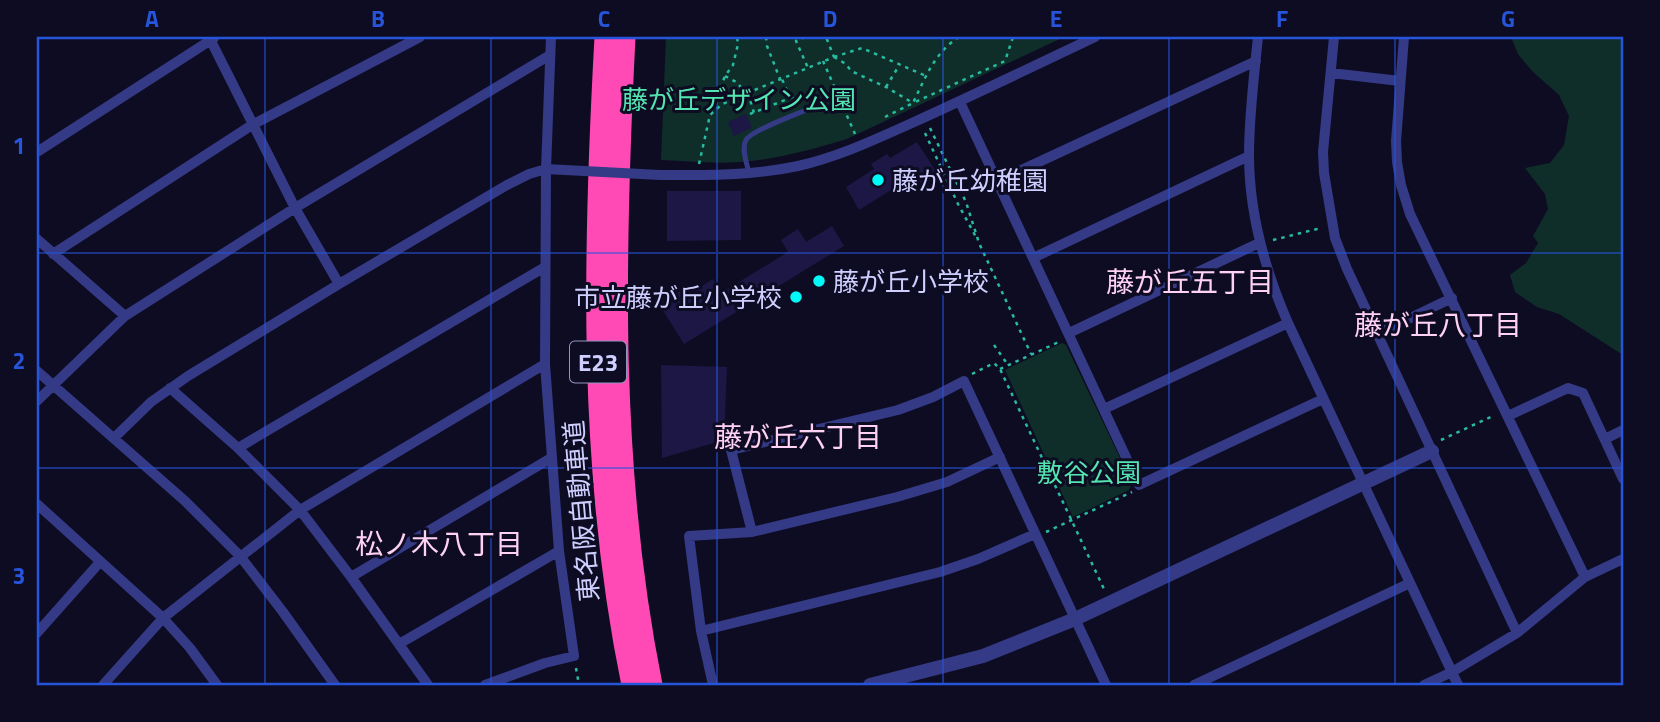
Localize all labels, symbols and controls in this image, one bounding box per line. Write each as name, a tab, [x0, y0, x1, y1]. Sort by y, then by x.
text: A	[145, 1, 159, 36]
text: B	[371, 1, 385, 36]
text: C	[598, 1, 610, 36]
text: D	[823, 1, 837, 36]
text: E	[1050, 1, 1062, 36]
text: F	[1276, 1, 1288, 36]
text: G	[1501, 1, 1515, 36]
park label: 藤が丘デザイン公園	[622, 80, 856, 119]
text: 1	[13, 128, 25, 163]
place label: 藤が丘幼稚園	[892, 161, 1048, 200]
marker: 藤が丘幼稚園	[870, 172, 886, 188]
district label: 藤が丘五丁目	[1106, 260, 1274, 303]
place label: 藤が丘小学校	[833, 262, 989, 301]
marker: 藤が丘小学校	[811, 273, 827, 289]
place label: 市立藤が丘小学校	[574, 278, 782, 317]
marker: 市立藤が丘小学校	[788, 289, 804, 305]
district label: 藤が丘八丁目	[1354, 303, 1522, 346]
road number: E23	[570, 342, 626, 382]
text: 2	[13, 343, 25, 378]
district label: 藤が丘六丁目	[714, 415, 882, 458]
street label: 東名阪自動車道	[554, 419, 608, 603]
park label: 敷谷公園	[1037, 453, 1141, 492]
district label: 松ノ木八丁目	[355, 522, 523, 565]
text: 3	[13, 558, 25, 593]

